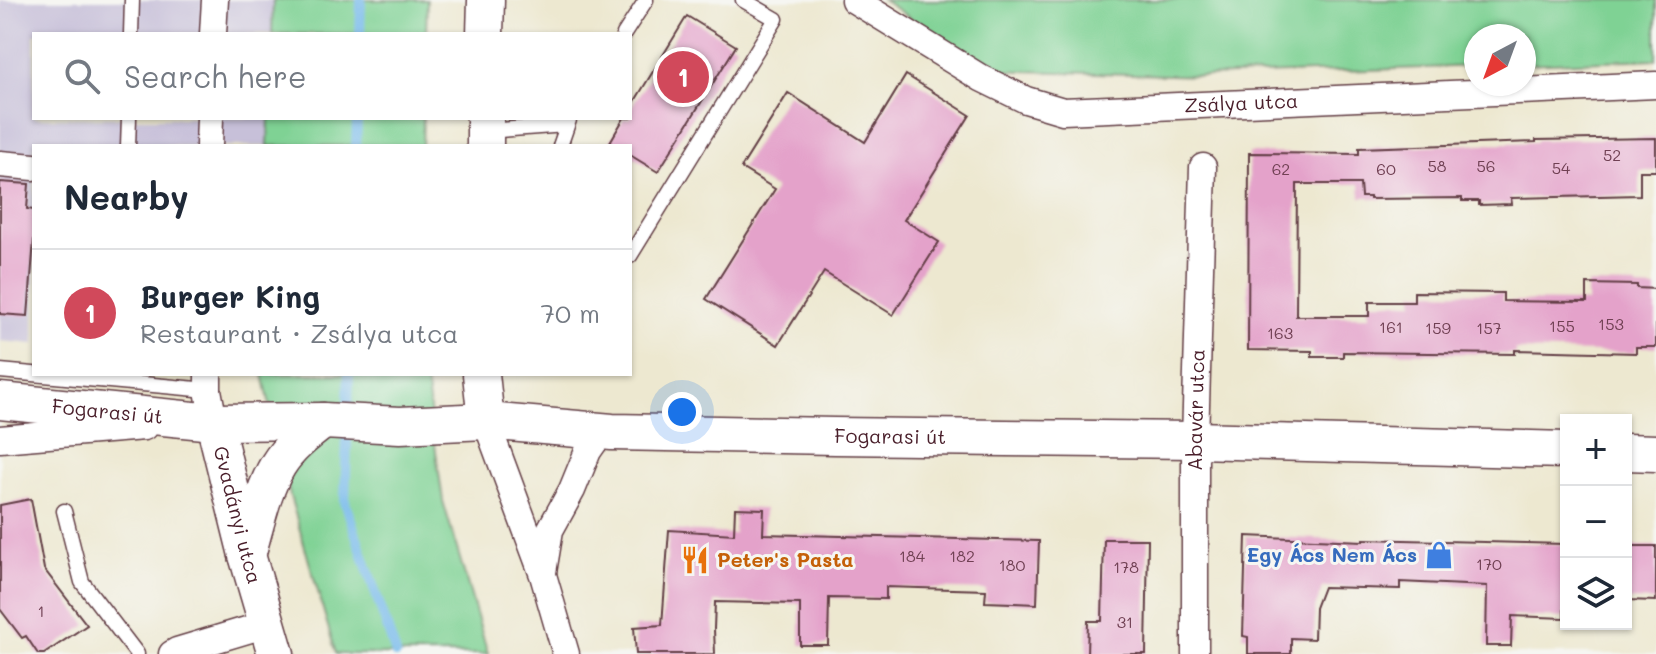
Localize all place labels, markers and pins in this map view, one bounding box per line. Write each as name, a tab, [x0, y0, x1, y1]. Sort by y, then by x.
pin: 1	[657, 47, 709, 107]
shop icon: Egy Ács Nem Ács	[1424, 540, 1454, 570]
place label: Egy Ács Nem Ács	[1247, 541, 1417, 567]
restaurant icon: Peter's Pasta	[680, 545, 710, 575]
place label: Peter's Pasta	[717, 546, 854, 572]

